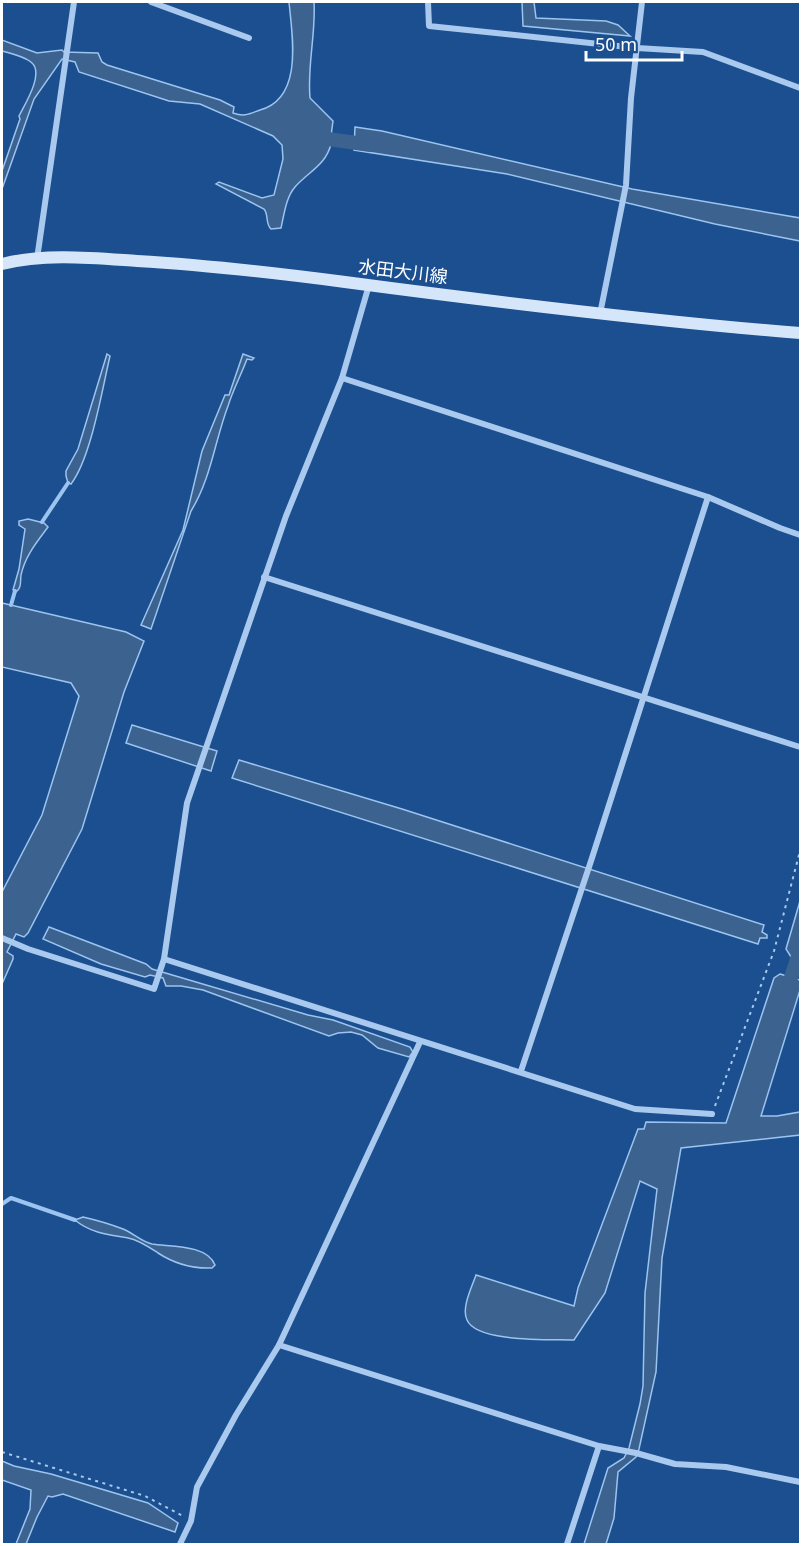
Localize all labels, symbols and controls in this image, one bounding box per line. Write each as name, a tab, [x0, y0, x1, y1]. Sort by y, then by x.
scale bar	[586, 24, 682, 62]
text: 50 m	[595, 32, 637, 56]
street label: 水田大川線	[357, 254, 449, 288]

